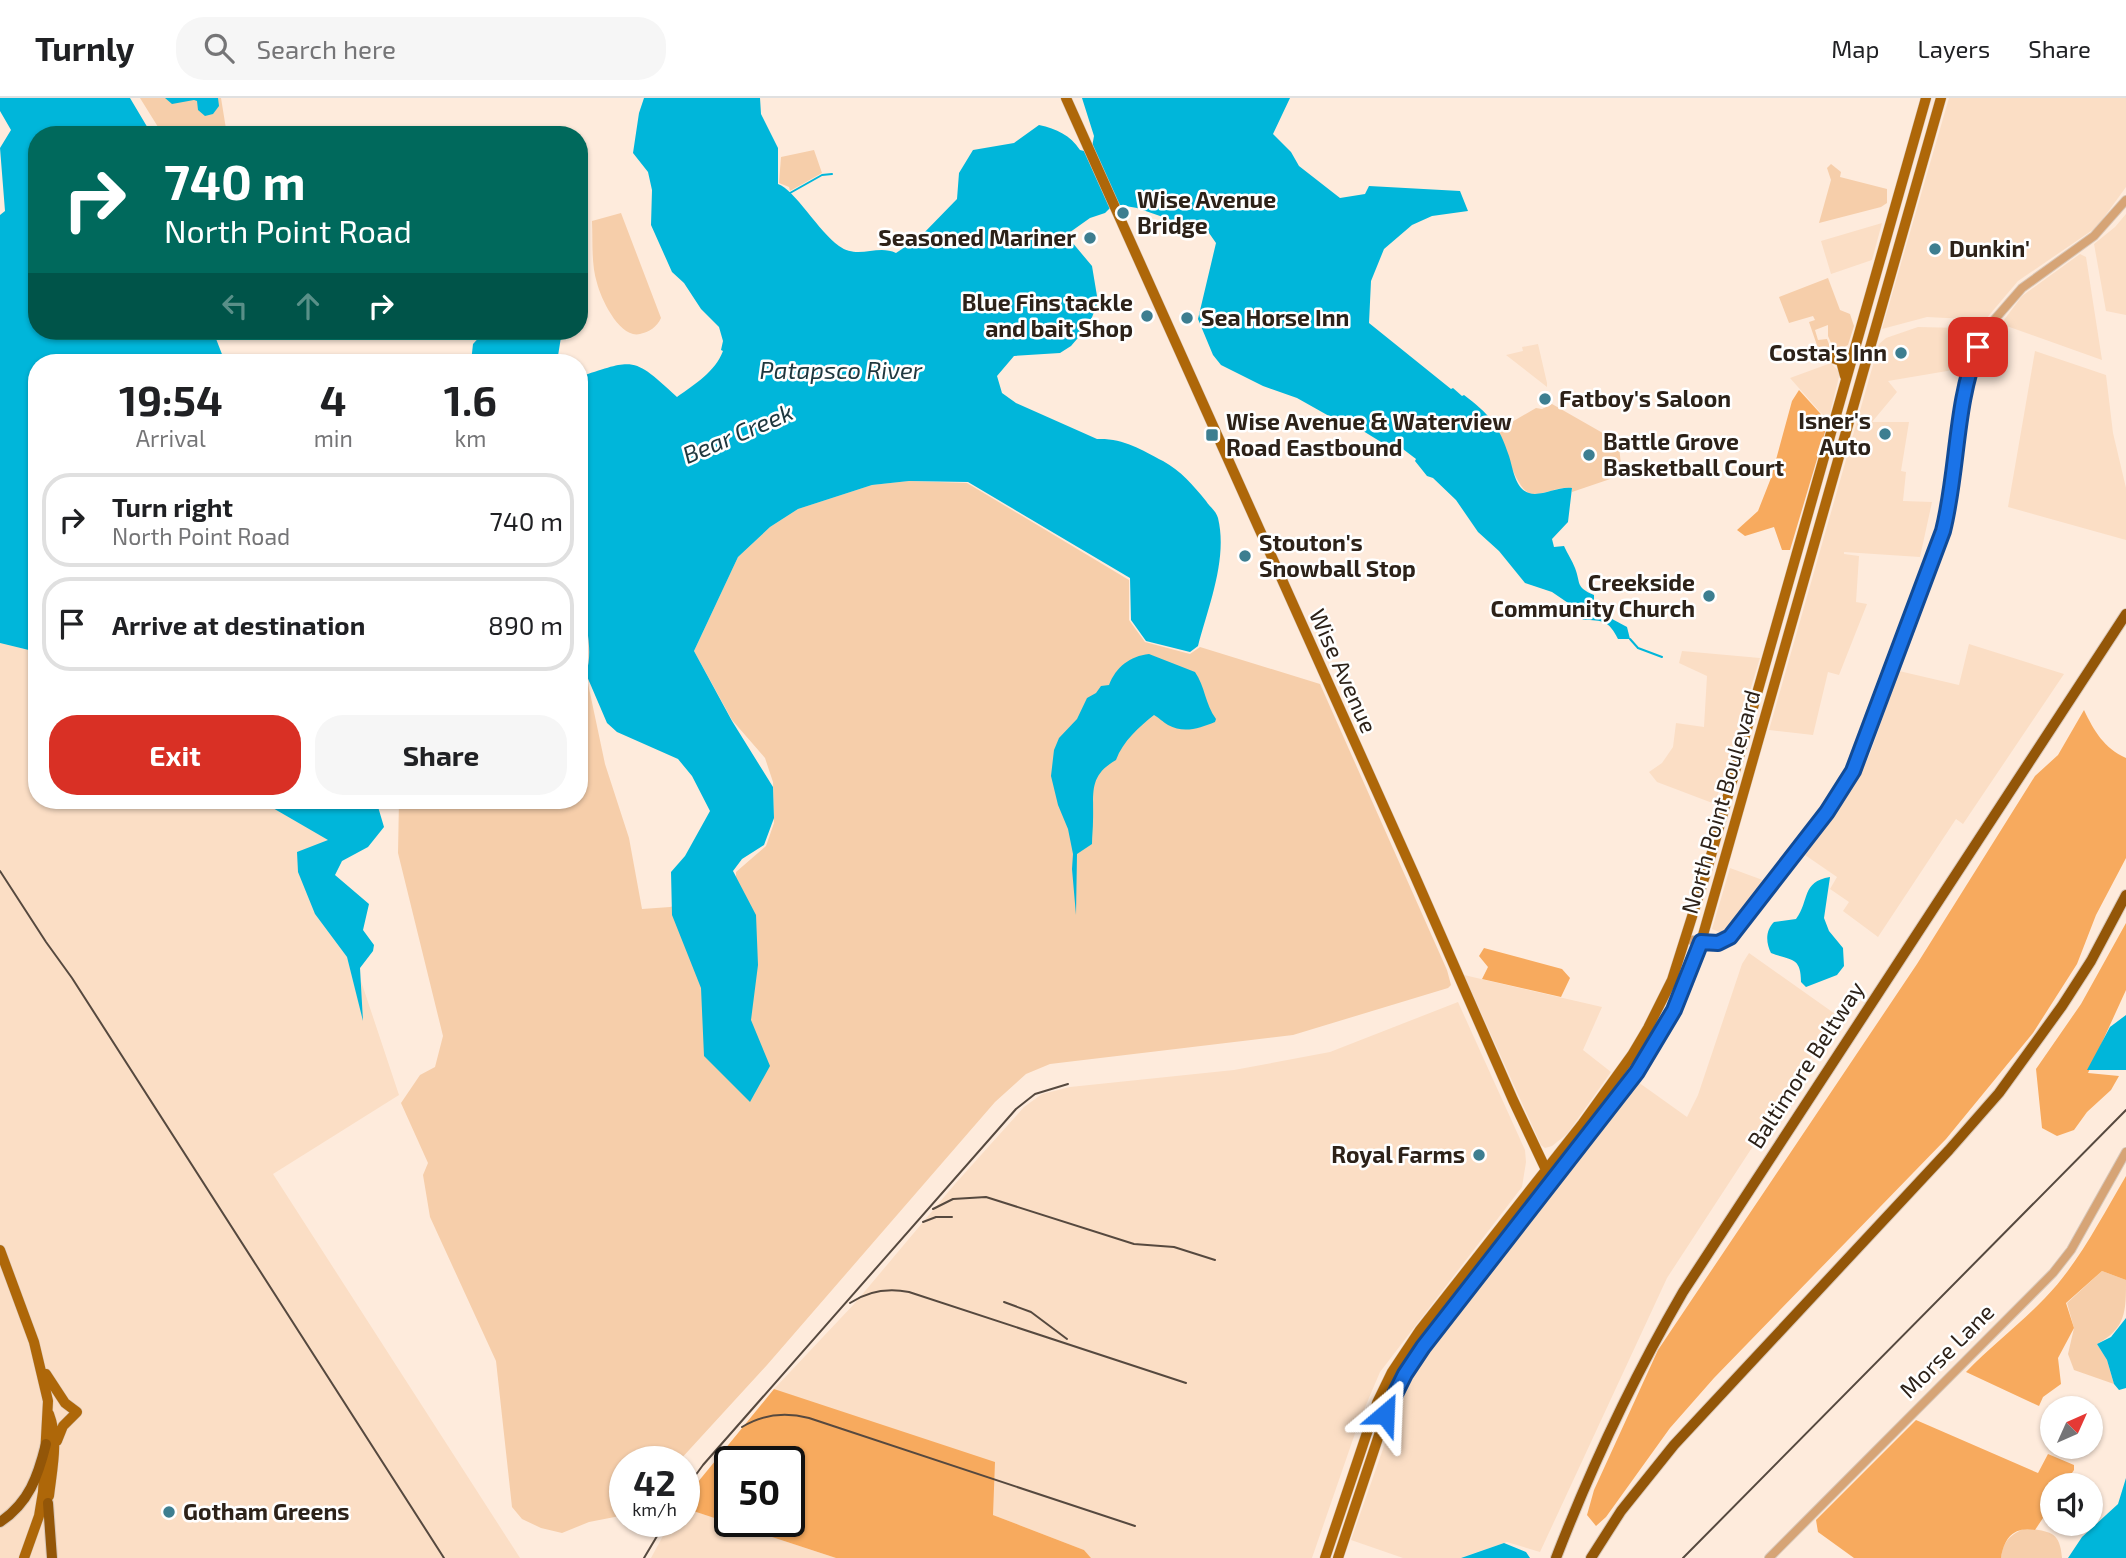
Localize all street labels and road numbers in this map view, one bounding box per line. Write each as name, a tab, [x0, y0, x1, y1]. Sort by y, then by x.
street label: Wise Avenue	[1304, 604, 1384, 737]
street label: North Point Boulevard	[1675, 687, 1765, 917]
street label: Baltimore Beltway	[1741, 976, 1870, 1153]
street label: Morse Lane	[1893, 1297, 1999, 1403]

